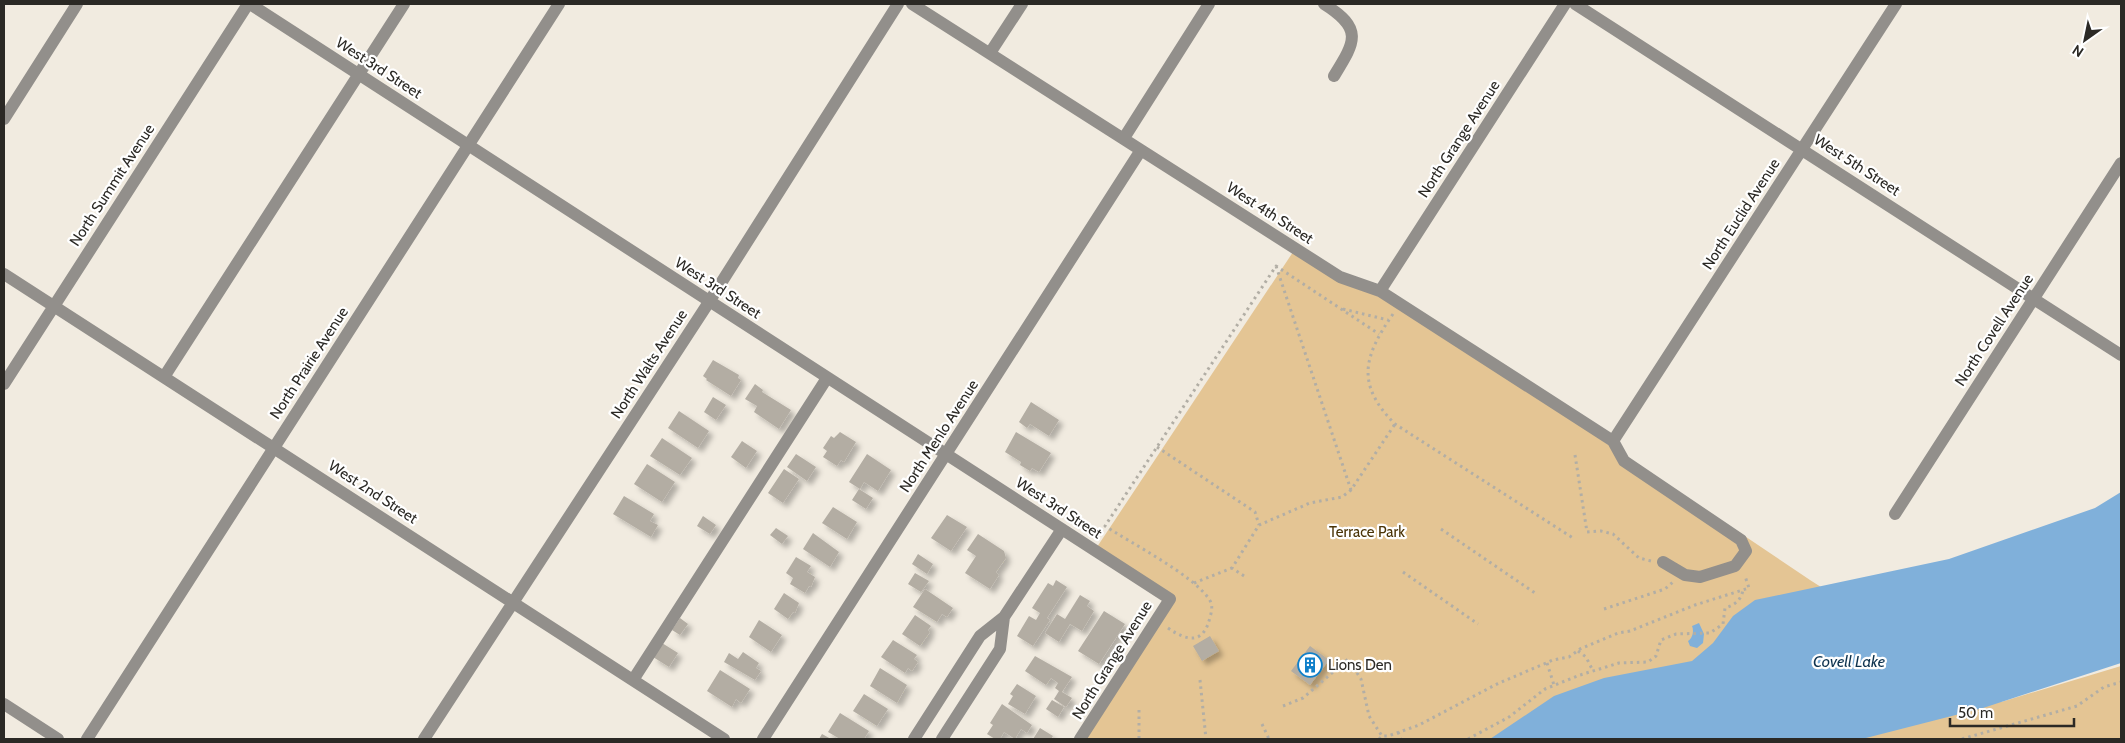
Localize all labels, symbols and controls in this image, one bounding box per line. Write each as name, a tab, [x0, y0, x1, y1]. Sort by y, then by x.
north arrow	[2060, 15, 2110, 65]
street label: West 3rd Street	[333, 34, 425, 102]
text: N	[2069, 41, 2087, 61]
street label: North Grange Avenue	[1414, 77, 1504, 201]
street label: North Summit Avenue	[66, 120, 158, 249]
street label: West 5th Street	[1811, 130, 1903, 200]
street label: North Euclid Avenue	[1698, 155, 1784, 273]
street label: West 4th Street	[1223, 178, 1317, 248]
street label: West 3rd Street	[672, 254, 764, 322]
street label: North Covell Avenue	[1951, 270, 2037, 389]
street label: North Prairie Avenue	[266, 303, 352, 422]
street label: North Walts Avenue	[607, 306, 691, 422]
street label: North Menlo Avenue	[896, 376, 982, 496]
street label: West 2nd Street	[325, 457, 421, 527]
street label: West 3rd Street	[1013, 474, 1105, 542]
park label: Terrace Park	[1329, 523, 1405, 541]
street label: North Grange Avenue	[1068, 597, 1156, 723]
building icon: Lions Den	[1297, 652, 1323, 678]
water label: Covell Lake	[1813, 652, 1885, 671]
place label: Lions Den	[1328, 656, 1392, 674]
scale bar	[1950, 696, 2074, 728]
text: 50 m	[1958, 704, 1993, 722]

